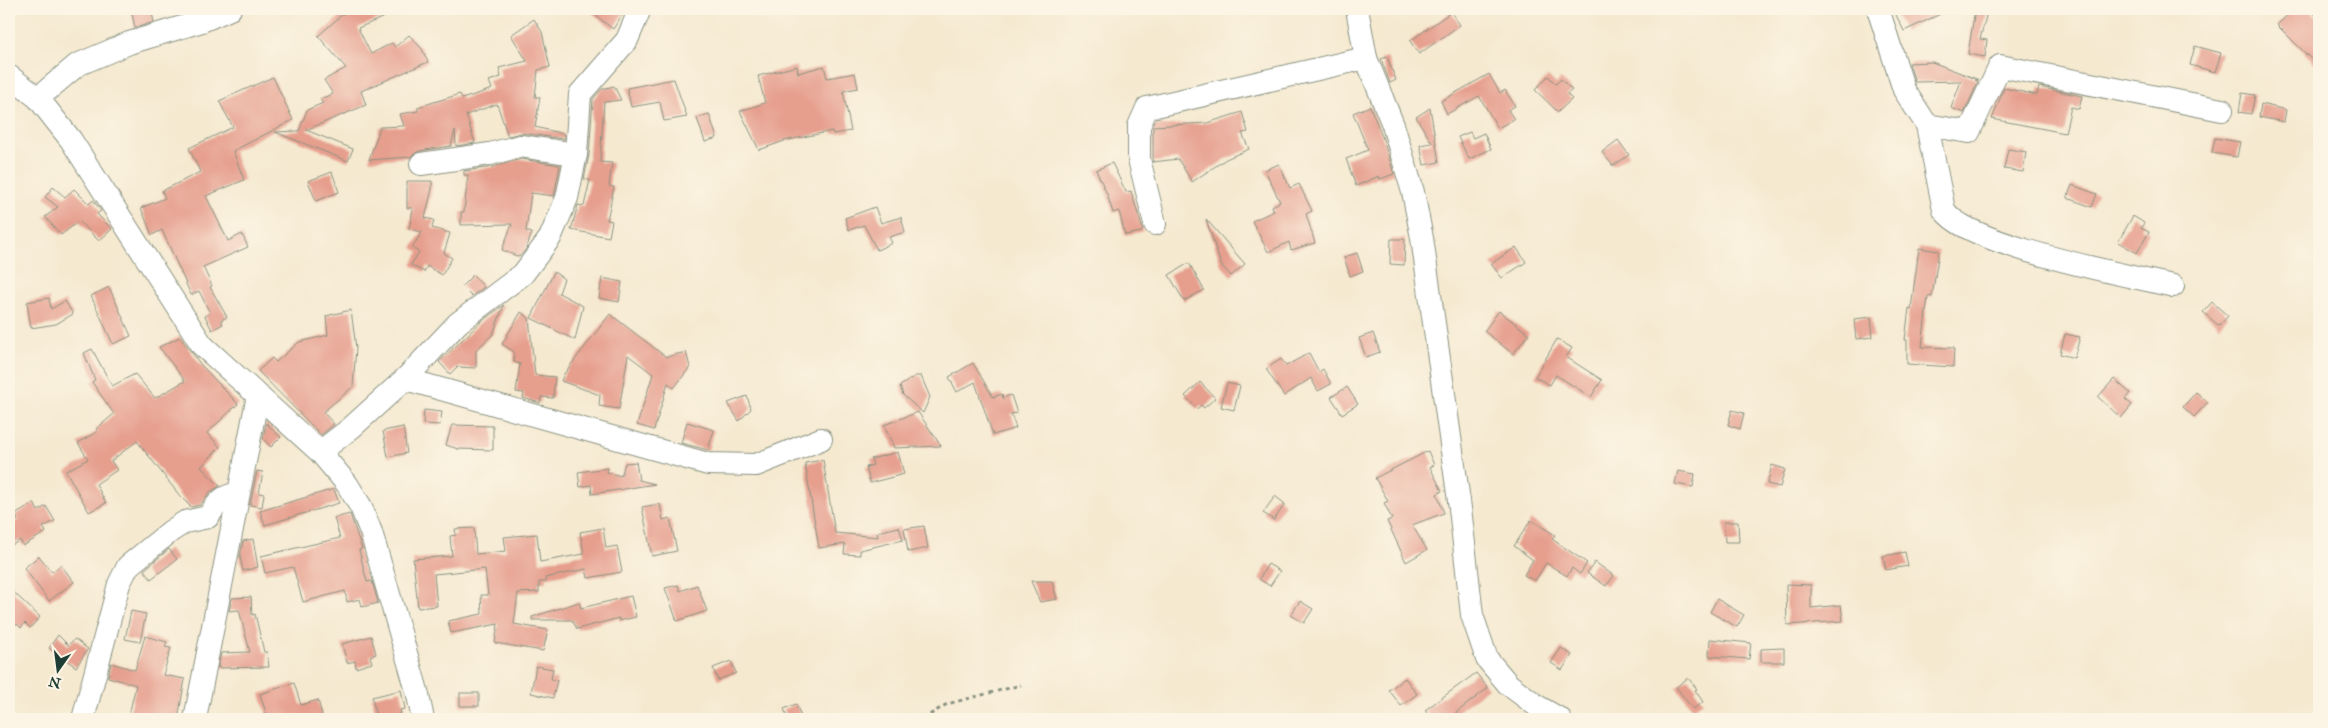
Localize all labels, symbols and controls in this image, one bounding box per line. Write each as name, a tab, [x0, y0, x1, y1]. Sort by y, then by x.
north arrow	[32, 646, 82, 696]
text: N	[47, 672, 63, 692]

